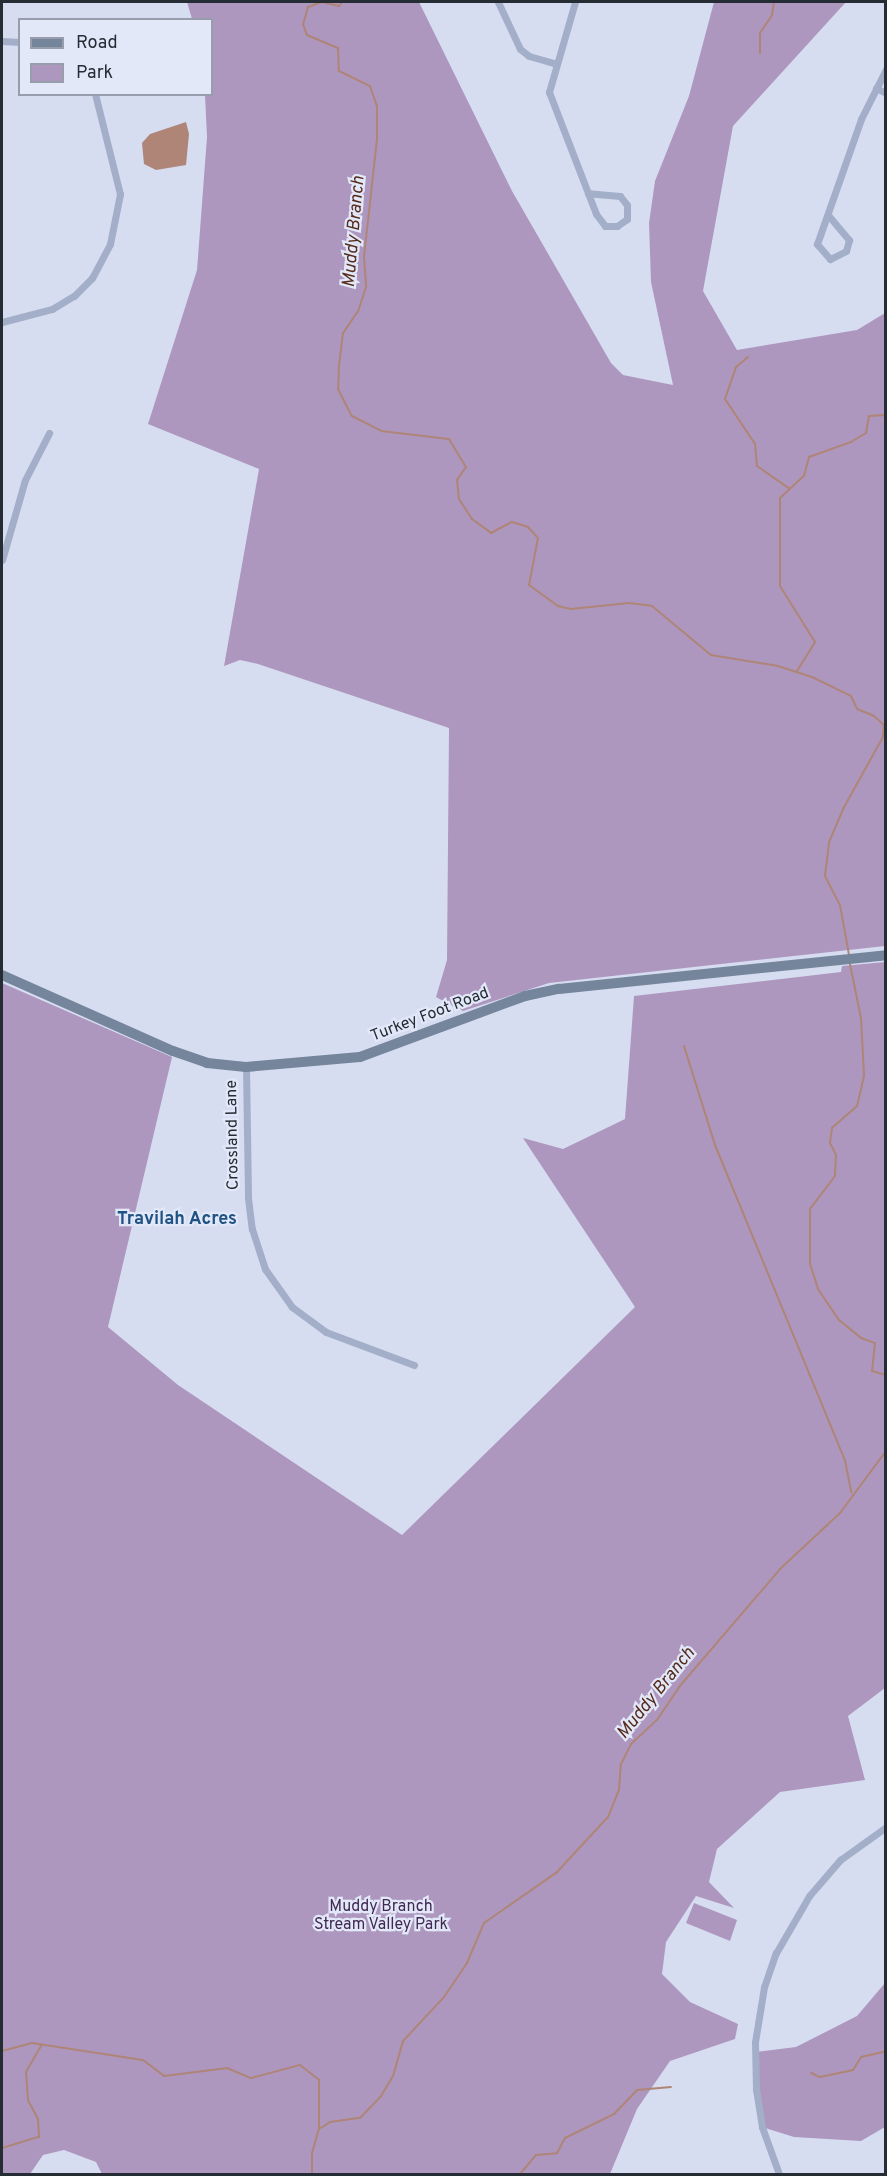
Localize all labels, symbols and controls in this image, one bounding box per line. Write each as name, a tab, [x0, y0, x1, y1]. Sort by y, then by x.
legend	[18, 18, 213, 96]
text: Road	[76, 32, 118, 55]
text: Park	[76, 62, 113, 85]
water label: Muddy Branch	[339, 175, 371, 289]
street label: Turkey Foot Road	[368, 984, 492, 1046]
street label: Crossland Lane	[222, 1080, 244, 1190]
district label: Travilah Acres	[117, 1209, 237, 1231]
water label: Muddy Branch	[613, 1644, 701, 1744]
park label: Muddy Branch Stream Valley Park	[314, 1897, 448, 1935]

